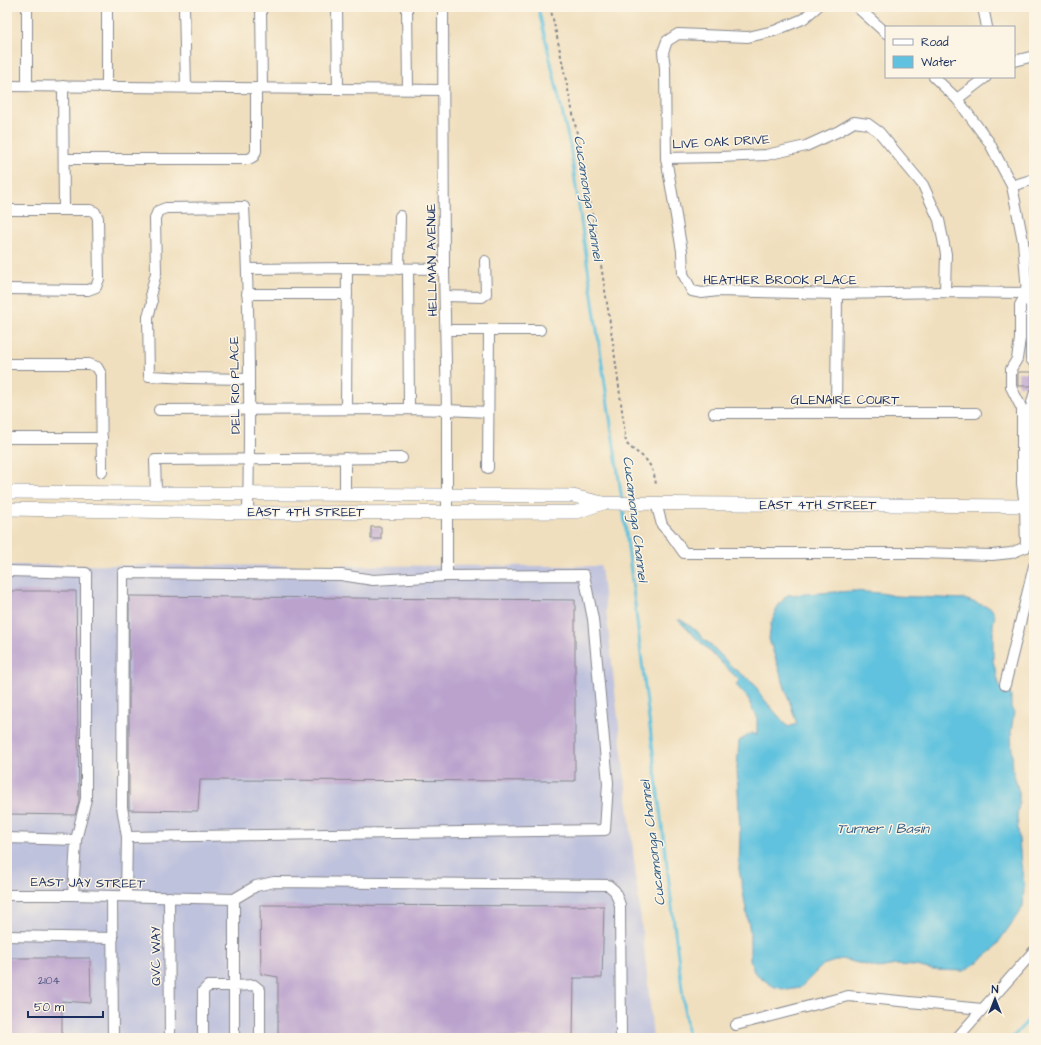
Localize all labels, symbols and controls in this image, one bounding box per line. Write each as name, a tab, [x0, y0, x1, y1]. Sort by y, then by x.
legend	[885, 26, 1015, 78]
text: Road	[921, 34, 949, 51]
text: Water	[921, 54, 957, 71]
street label: LIVE OAK DRIVE	[672, 130, 771, 154]
water label: Cucamonga Channel	[568, 134, 608, 264]
street label: HELLMAN AVENUE	[422, 203, 442, 317]
street label: HEATHER BROOK PLACE	[703, 271, 857, 289]
street label: DEL RIO PLACE	[225, 336, 245, 434]
street label: GLENAIRE COURT	[791, 391, 900, 409]
water label: Cucamonga Channel	[617, 455, 653, 585]
street label: EAST 4TH STREET	[760, 496, 877, 514]
street label: EAST 4TH STREET	[248, 503, 365, 521]
water label: Cucamonga Channel	[635, 777, 671, 907]
water label: Turner 1 Basin	[837, 819, 930, 839]
street label: EAST JAY STREET	[31, 873, 146, 893]
street label: QVC WAY	[147, 926, 165, 986]
house number: 2104	[38, 973, 61, 988]
north arrow	[975, 979, 1015, 1019]
text: N	[992, 982, 999, 997]
scale bar	[28, 993, 103, 1019]
text: 50 m	[34, 999, 65, 1016]

